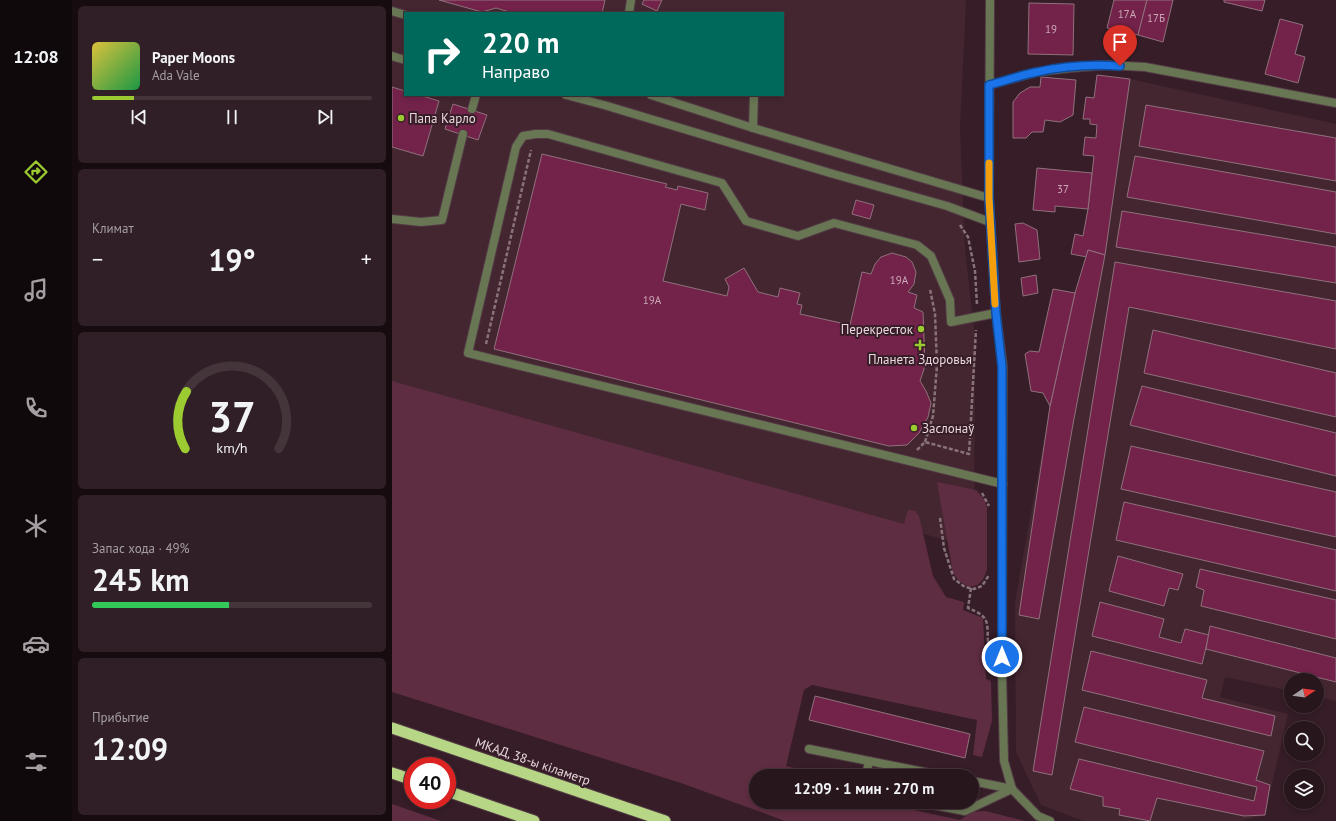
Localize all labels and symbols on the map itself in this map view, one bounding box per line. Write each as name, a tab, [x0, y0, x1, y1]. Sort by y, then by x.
house number: 17А	[1118, 7, 1137, 21]
house number: 17Б	[1147, 11, 1165, 25]
house number: 19	[1045, 22, 1057, 36]
pin	[1103, 25, 1137, 66]
place label: Папа Карло	[409, 110, 476, 127]
marker: Папа Карло	[396, 113, 406, 123]
house number: 37	[1057, 182, 1069, 196]
house number: 19А	[890, 273, 909, 287]
house number: 19А	[643, 293, 662, 307]
place label: Перекресток	[841, 321, 914, 338]
marker: Перекресток	[916, 324, 926, 334]
marker: Планета Здоровья	[915, 340, 925, 350]
place label: Планета Здоровья	[868, 351, 972, 368]
place label: Заслонаў	[922, 420, 974, 437]
marker: Заслонаў	[909, 423, 919, 433]
position arrow	[981, 636, 1023, 678]
north arrow	[1284, 673, 1324, 713]
street label: МКАД, 38-ы кіламетр	[473, 734, 593, 789]
speed limit sign: 40	[404, 757, 456, 809]

